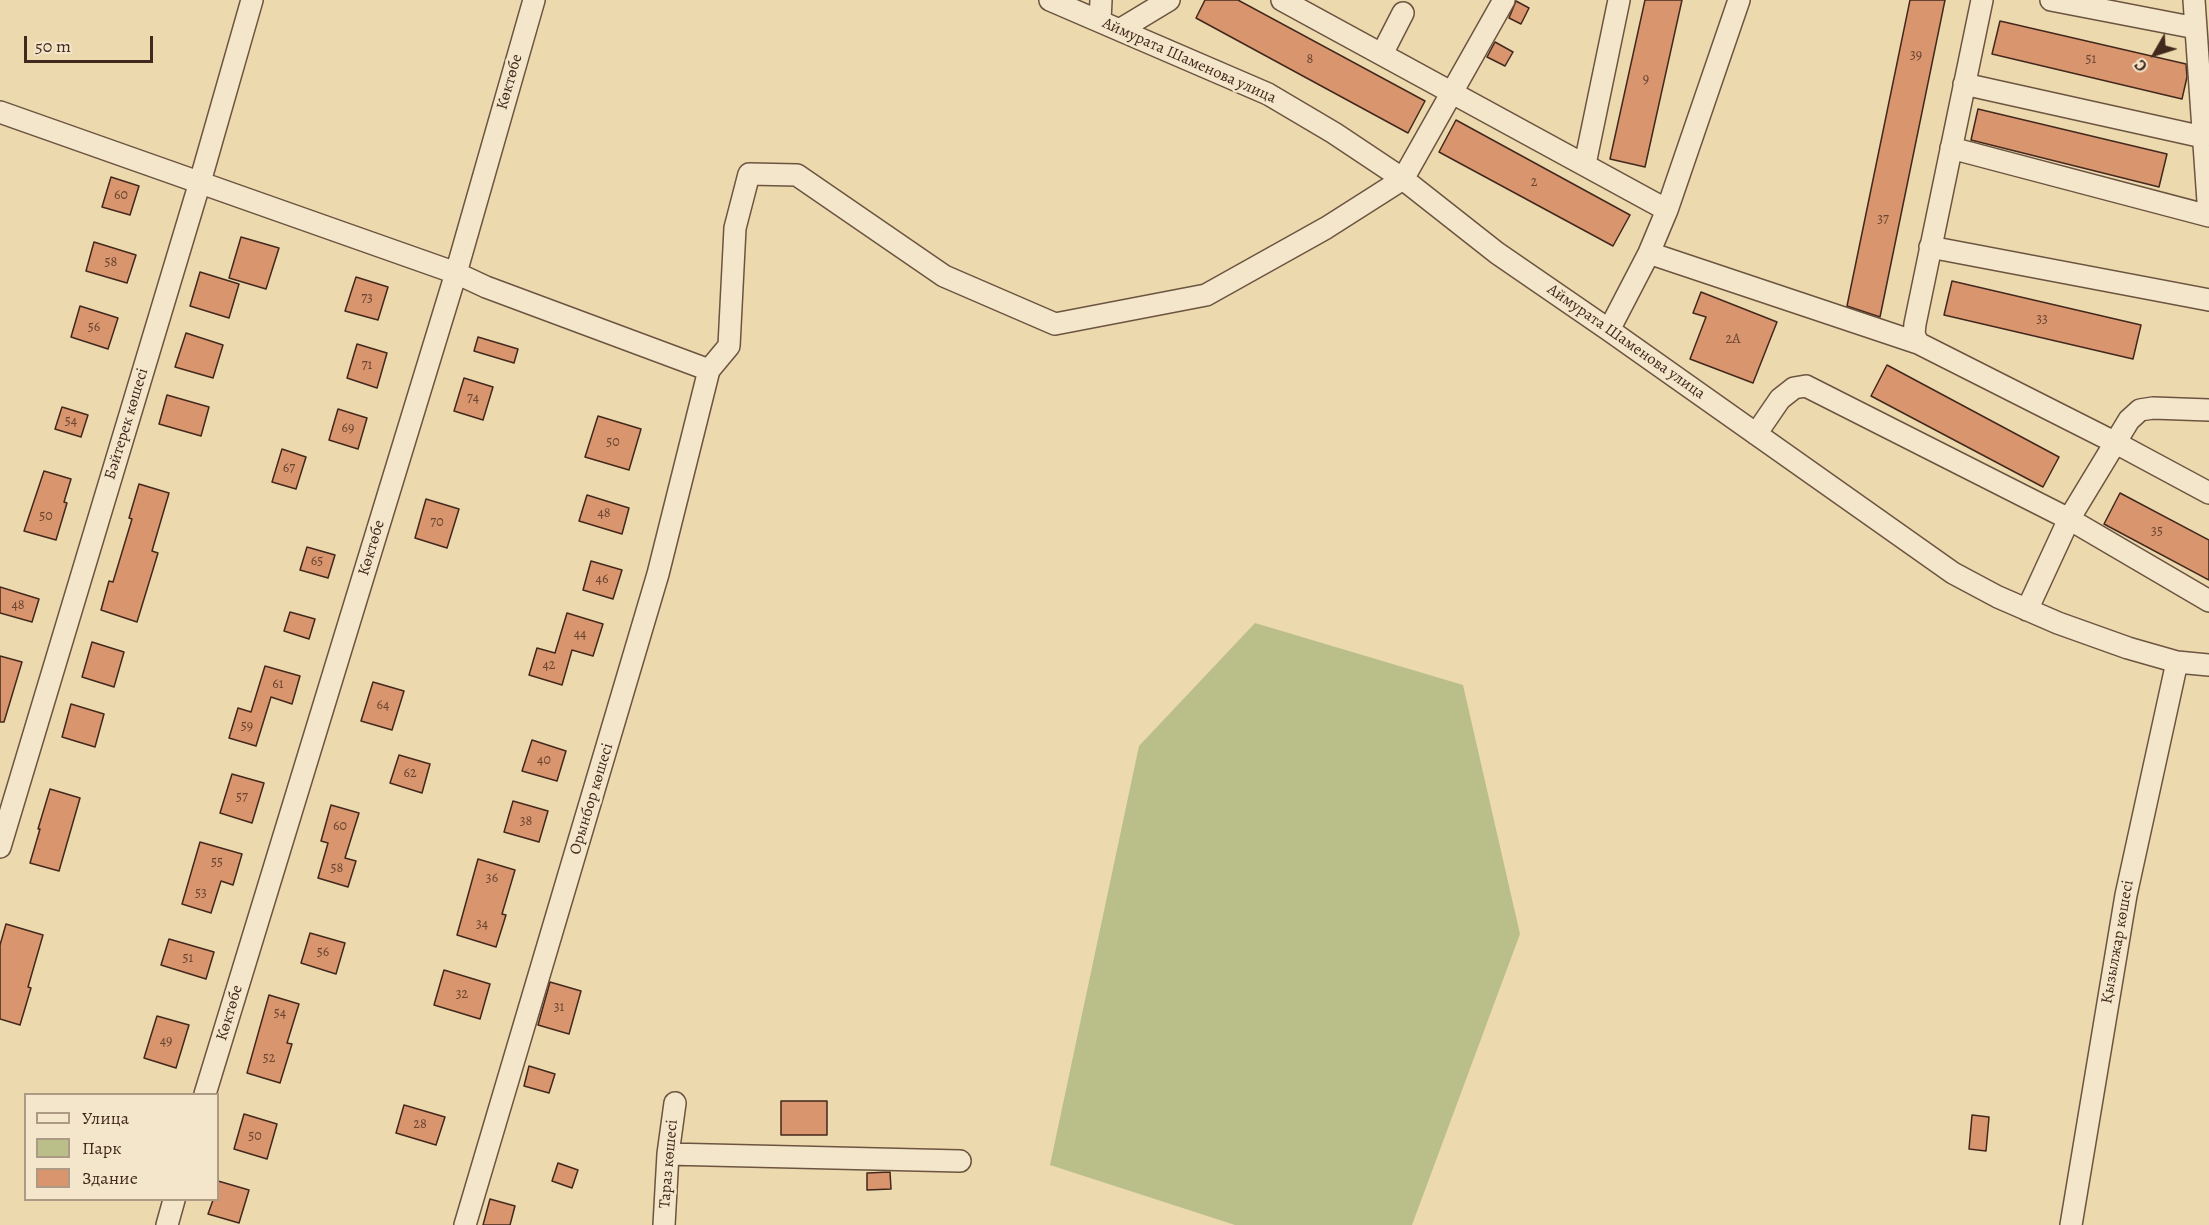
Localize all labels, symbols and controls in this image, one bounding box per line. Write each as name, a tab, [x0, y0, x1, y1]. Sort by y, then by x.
street label: Аймурата Шаменова улица	[1099, 14, 1279, 108]
scale bar	[27, 24, 156, 62]
north arrow	[2125, 24, 2185, 84]
text: 50 m	[35, 34, 71, 58]
house number: 39	[1910, 48, 1922, 64]
street label: Көктөбе	[493, 52, 527, 112]
house number: 8	[1307, 52, 1313, 68]
house number: 51	[2086, 52, 2096, 68]
text: С	[2129, 55, 2153, 76]
house number: 9	[1643, 72, 1649, 88]
house number: 2	[1531, 175, 1537, 191]
house number: 60	[114, 188, 128, 204]
house number: 37	[1877, 212, 1889, 228]
house number: 58	[105, 255, 117, 271]
street label: Аймурата Шаменова улица	[1543, 280, 1709, 404]
house number: 73	[361, 291, 373, 307]
house number: 33	[2036, 312, 2048, 328]
house number: 56	[88, 320, 100, 336]
house number: 2А	[1726, 332, 1740, 348]
house number: 71	[362, 358, 372, 374]
street label: Бәйтерек көшесі	[101, 366, 153, 482]
house number: 74	[467, 391, 479, 407]
house number: 54	[65, 414, 77, 430]
house number: 69	[342, 421, 354, 437]
house number: 50	[606, 435, 620, 451]
house number: 67	[283, 461, 295, 477]
house number: 48	[597, 506, 611, 522]
house number: 50	[39, 509, 53, 525]
house number: 70	[430, 515, 444, 531]
street label: Көктөбе	[354, 518, 390, 578]
house number: 35	[2151, 524, 2163, 540]
house number: 65	[311, 554, 323, 570]
house number: 46	[596, 572, 608, 588]
house number: 48	[11, 598, 25, 614]
house number: 44	[574, 627, 586, 643]
house number: 42	[543, 658, 555, 674]
house number: 61	[272, 677, 284, 693]
house number: 64	[377, 698, 389, 714]
house number: 59	[241, 719, 253, 735]
street label: Орынбор көшесі	[566, 741, 618, 857]
house number: 40	[537, 753, 551, 769]
house number: 62	[403, 766, 417, 782]
house number: 57	[236, 790, 248, 806]
house number: 38	[520, 814, 532, 830]
house number: 60	[333, 819, 347, 835]
house number: 55	[211, 855, 223, 871]
house number: 58	[331, 861, 343, 877]
house number: 36	[486, 871, 498, 887]
street label: Қызылжар көшесі	[2098, 879, 2138, 1005]
house number: 53	[195, 886, 207, 902]
house number: 34	[476, 917, 488, 933]
house number: 56	[317, 945, 329, 961]
house number: 51	[183, 951, 193, 967]
street label: Көктөбе	[212, 983, 248, 1043]
house number: 32	[456, 987, 468, 1003]
house number: 31	[554, 1000, 564, 1016]
house number: 54	[274, 1006, 286, 1022]
house number: 49	[160, 1034, 172, 1050]
house number: 52	[263, 1051, 275, 1067]
legend	[24, 1093, 219, 1201]
text: Улица	[82, 1106, 129, 1130]
house number: 28	[413, 1117, 427, 1133]
street label: Тараз көшесі	[656, 1119, 682, 1209]
house number: 50	[248, 1129, 262, 1145]
text: Парк	[82, 1136, 122, 1160]
text: Здание	[82, 1166, 138, 1190]

